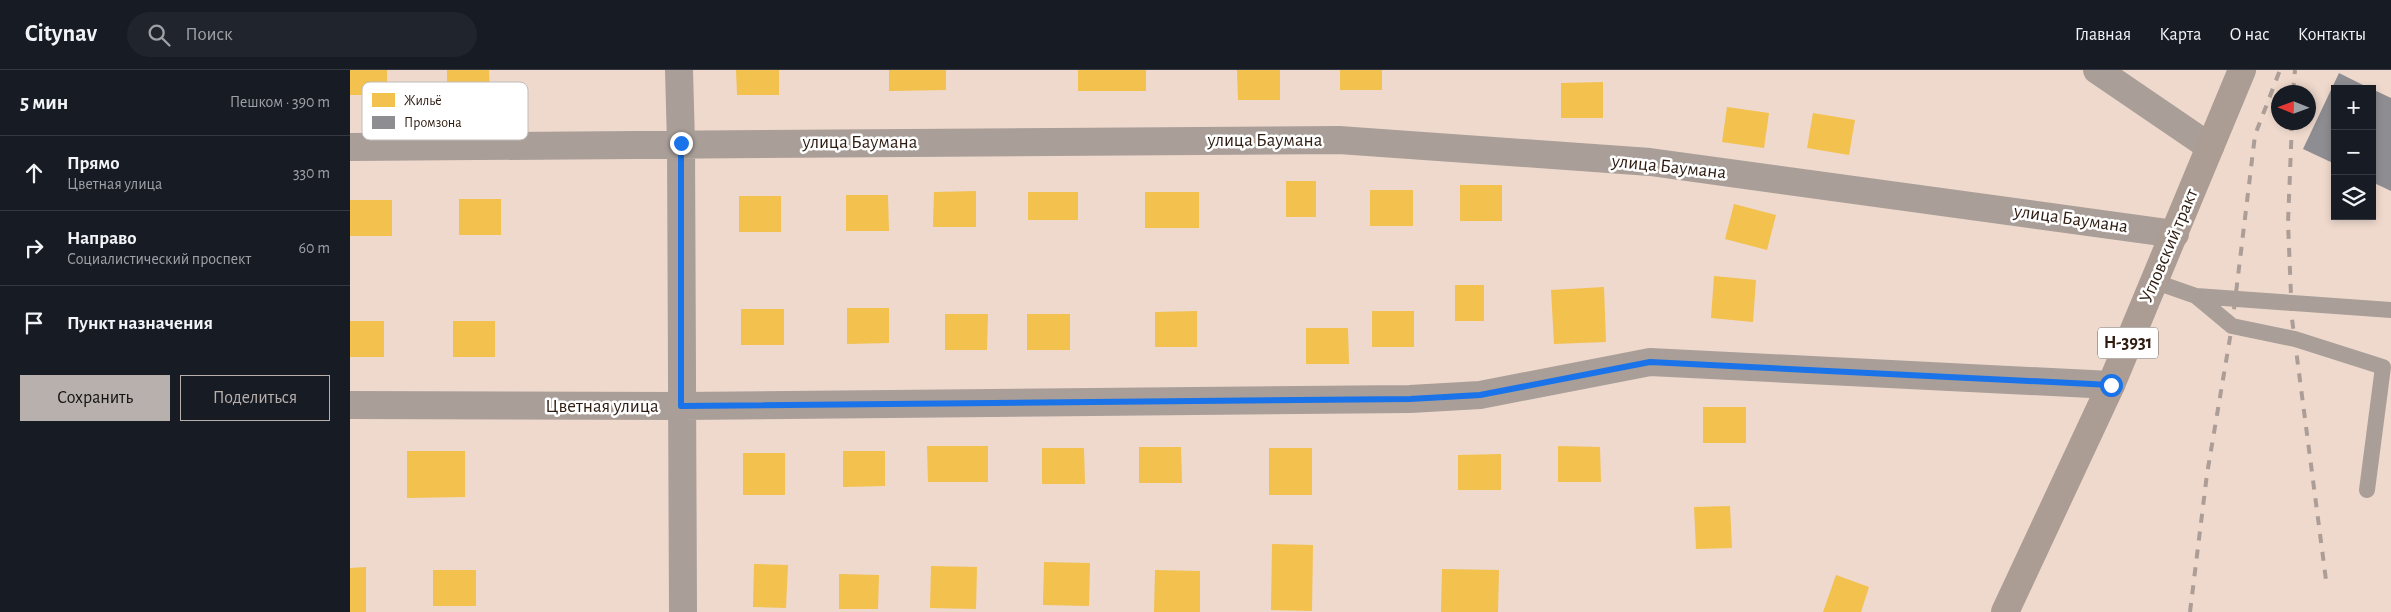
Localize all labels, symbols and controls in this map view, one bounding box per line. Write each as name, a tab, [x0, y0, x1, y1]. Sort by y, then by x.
search box	[127, 12, 477, 57]
icon: search	[145, 21, 173, 49]
text: Citynav	[25, 22, 97, 46]
text: Поиск	[185, 25, 233, 44]
text: Главная	[2075, 26, 2131, 44]
text: Карта	[2159, 26, 2201, 44]
text: О нас	[2229, 26, 2270, 44]
text: Контакты	[2298, 26, 2366, 44]
legend	[362, 82, 528, 140]
north arrow	[2271, 85, 2316, 130]
map controls	[2331, 85, 2376, 220]
button: +	[2331, 85, 2376, 130]
text: 5 мин	[20, 92, 68, 113]
text: Пешком · 390 m	[230, 94, 330, 110]
text: Жильё	[404, 94, 442, 108]
text: Промзона	[404, 116, 462, 130]
button: −	[2331, 130, 2376, 175]
street label: улица Баумана	[1207, 131, 1323, 150]
route end	[670, 132, 693, 155]
street label: улица Баумана	[802, 133, 918, 152]
street label: улица Баумана	[1610, 151, 1727, 182]
text: Прямо	[67, 154, 120, 173]
icon: ahead	[20, 159, 48, 187]
text: 330 m	[293, 165, 330, 181]
button: layers	[2331, 175, 2376, 220]
text: Цветная улица	[67, 176, 162, 192]
street label: Угловский тракт	[2136, 186, 2202, 306]
street label: улица Баумана	[2012, 201, 2129, 236]
text: Направо	[67, 229, 137, 248]
icon: right	[20, 234, 48, 262]
text: 60 m	[299, 240, 330, 256]
text: Социалистический проспект	[67, 251, 251, 267]
icon: arrive	[20, 309, 48, 337]
text: Пункт назначения	[67, 314, 213, 333]
road number: Н-3931	[2098, 328, 2158, 358]
route start	[2100, 374, 2123, 397]
button: Сохранить	[20, 375, 170, 421]
button: Поделиться	[180, 375, 330, 421]
street label: Цветная улица	[545, 397, 659, 416]

